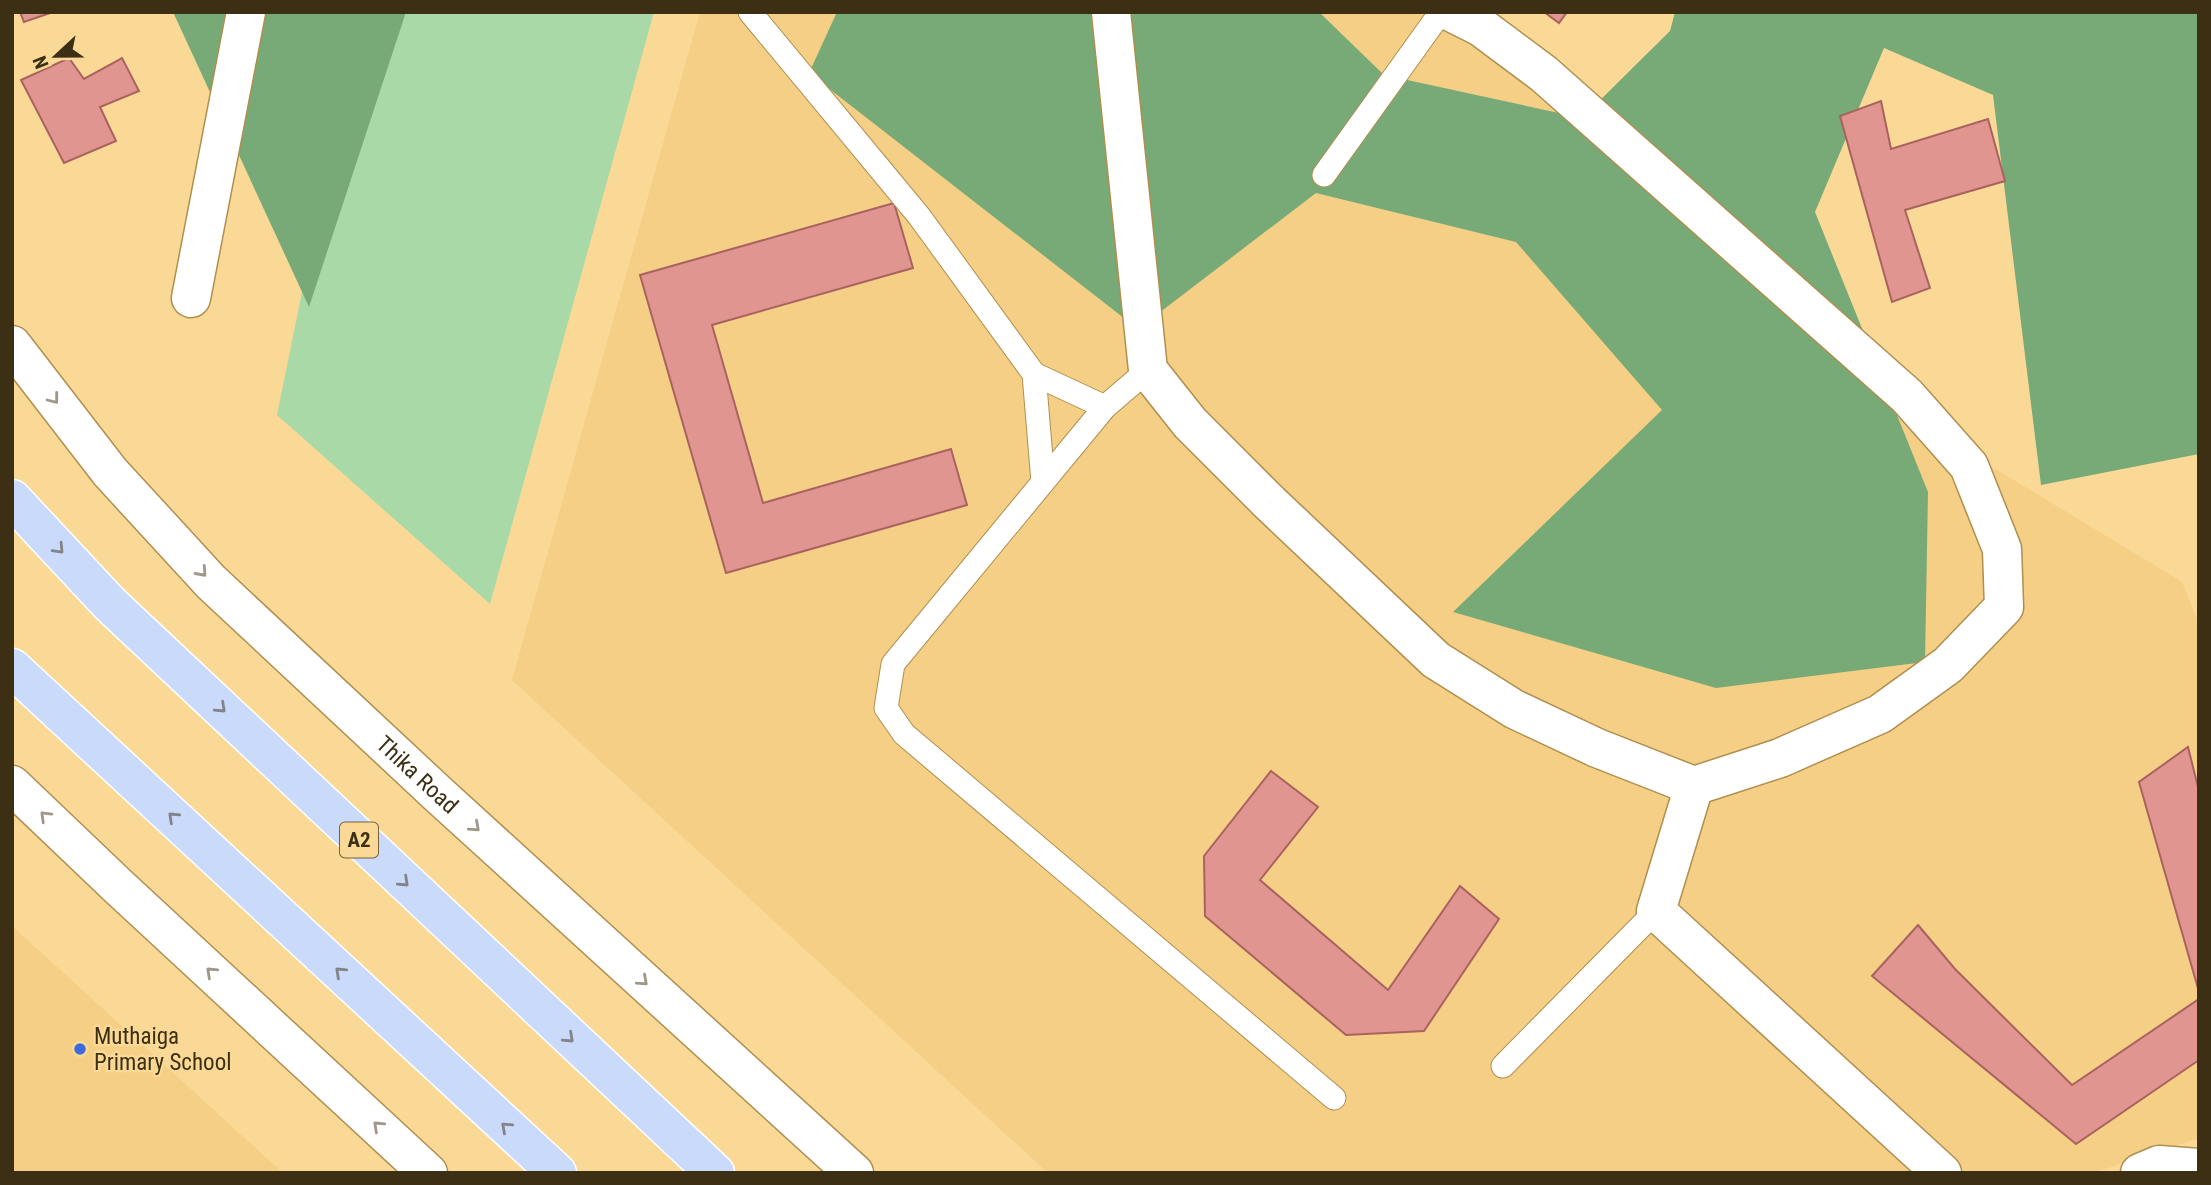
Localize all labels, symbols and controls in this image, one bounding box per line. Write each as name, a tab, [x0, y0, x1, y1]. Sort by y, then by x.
north arrow	[21, 21, 91, 91]
text: N	[28, 52, 54, 72]
one-way arrow	[45, 391, 58, 404]
one-way arrow	[50, 541, 63, 554]
one-way arrow	[193, 564, 206, 577]
one-way arrow	[212, 700, 225, 713]
street label: Thika Road	[371, 730, 464, 819]
one-way arrow	[40, 812, 53, 825]
one-way arrow	[168, 813, 181, 826]
one-way arrow	[467, 819, 480, 832]
road number: A2	[340, 822, 378, 858]
one-way arrow	[396, 873, 409, 886]
one-way arrow	[206, 968, 219, 980]
one-way arrow	[335, 968, 348, 980]
one-way arrow	[635, 972, 648, 985]
place label: Muthaiga Primary School	[94, 1023, 231, 1076]
one-way arrow	[561, 1029, 574, 1042]
marker: Muthaiga Primary School	[72, 1041, 88, 1057]
one-way arrow	[373, 1122, 386, 1135]
one-way arrow	[501, 1123, 514, 1135]

